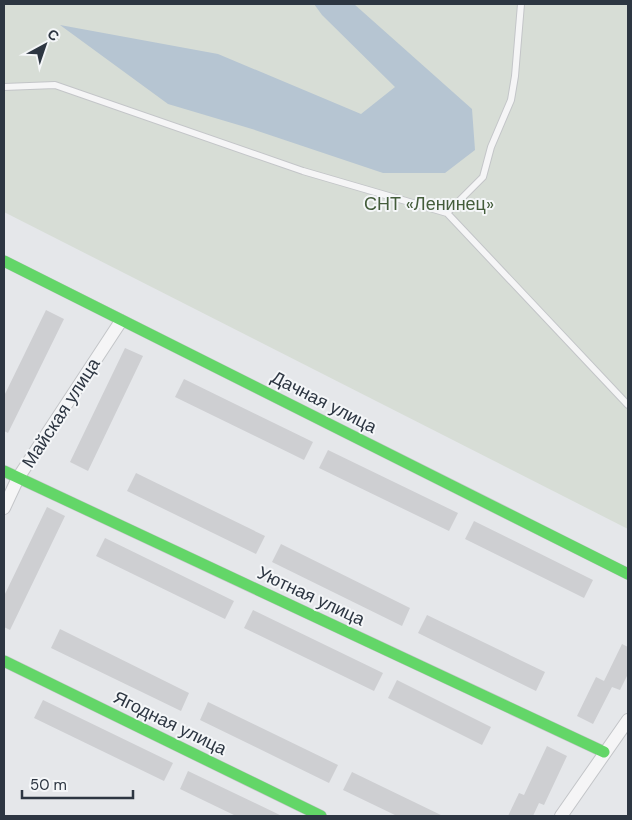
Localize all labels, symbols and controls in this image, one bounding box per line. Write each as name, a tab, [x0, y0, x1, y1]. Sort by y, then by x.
north arrow	[20, 20, 70, 70]
text: С	[44, 25, 63, 45]
park label: СНТ «Ленинец»	[364, 192, 494, 216]
street label: Майская улица	[16, 353, 106, 473]
street label: Дачная улица	[267, 365, 382, 439]
street label: Уютная улица	[253, 561, 370, 632]
street label: Ягодная улица	[109, 685, 232, 761]
scale bar	[22, 768, 134, 800]
text: 50 m	[30, 775, 67, 795]

